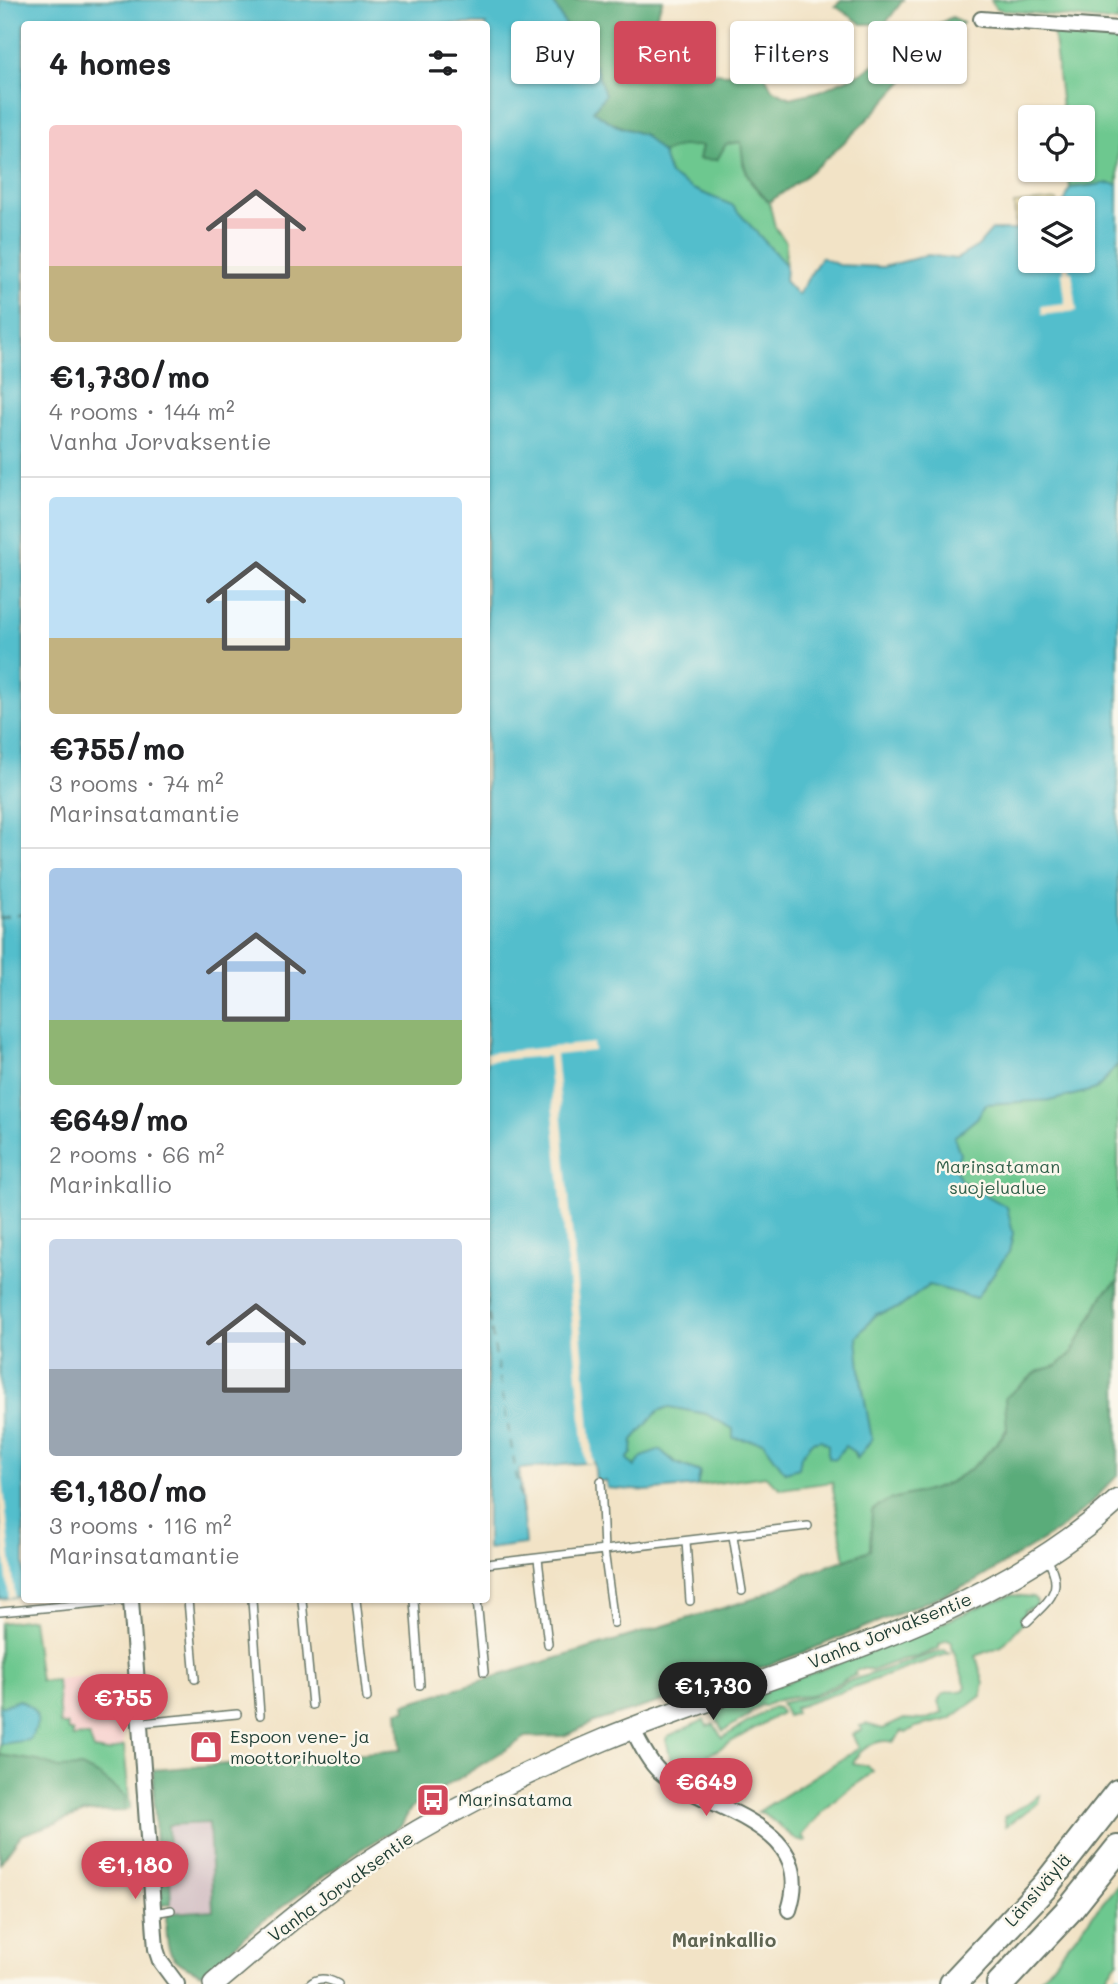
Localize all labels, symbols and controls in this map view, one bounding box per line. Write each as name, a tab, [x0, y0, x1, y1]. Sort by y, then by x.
chip: Buy	[511, 21, 600, 84]
chip: Rent	[614, 21, 716, 84]
chip: Filters	[730, 21, 854, 84]
chip: New	[868, 21, 967, 84]
text: 4 homes	[49, 43, 171, 83]
icon: filters	[424, 44, 462, 82]
map controls	[1018, 105, 1095, 273]
button: locate	[1018, 105, 1095, 182]
icon: home	[193, 171, 319, 297]
button: layers	[1018, 196, 1095, 273]
text: €1,730/mo	[49, 356, 209, 396]
text: 4 rooms · 144 m²	[49, 396, 235, 426]
text: Vanha Jorvaksentie	[49, 426, 272, 456]
icon: home	[193, 543, 319, 669]
text: €755/mo	[49, 728, 185, 768]
text: 3 rooms · 74 m²	[49, 768, 224, 798]
text: Marinsatamantie	[49, 798, 240, 828]
icon: home	[193, 914, 319, 1040]
text: €649/mo	[49, 1099, 188, 1139]
text: 2 rooms · 66 m²	[49, 1139, 224, 1169]
park label: Marinsataman suojelualue	[936, 1154, 1060, 1199]
text: Marinkallio	[49, 1169, 172, 1199]
icon: home	[193, 1285, 319, 1411]
text: €1,180/mo	[49, 1470, 207, 1510]
text: 3 rooms · 116 m²	[49, 1510, 232, 1540]
text: Marinsatamantie	[49, 1540, 240, 1570]
street label: Vanha Jorvaksentie	[804, 1586, 975, 1674]
pin: €1,730	[656, 1662, 770, 1722]
text: €1,730	[674, 1670, 752, 1700]
pin: €755	[82, 1674, 164, 1734]
text: €755	[94, 1682, 152, 1712]
place label: Espoon vene- ja moottorihuolto	[230, 1724, 370, 1769]
shop icon: Espoon vene- ja moottorihuolto	[187, 1728, 225, 1766]
pin: €649	[665, 1758, 747, 1818]
text: €649	[676, 1766, 736, 1796]
bus stop icon: Marinsatama	[414, 1781, 452, 1819]
place label: Marinsatama	[458, 1787, 573, 1811]
street label: Vanha Jorvaksentie	[263, 1825, 418, 1947]
pin: €1,180	[78, 1842, 192, 1901]
street label: Länsiväylä	[999, 1847, 1076, 1931]
text: €1,180	[97, 1849, 173, 1879]
district label: Marinkallio	[672, 1927, 776, 1952]

